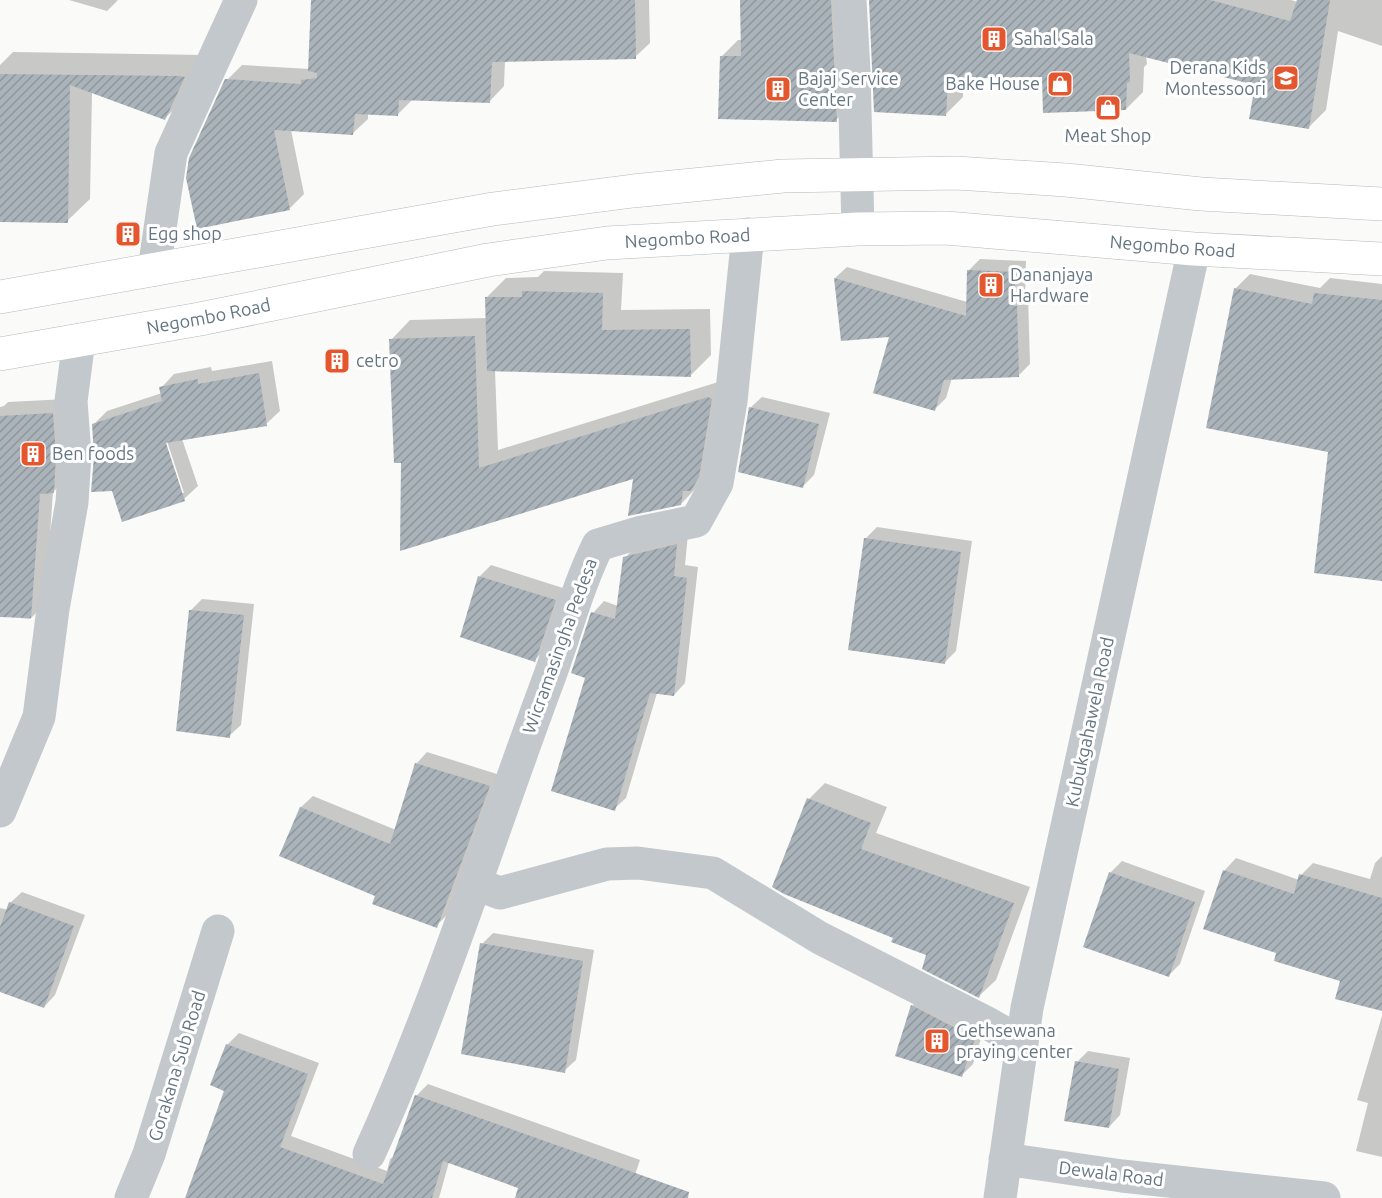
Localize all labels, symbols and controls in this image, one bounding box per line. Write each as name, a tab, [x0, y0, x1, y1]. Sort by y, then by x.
building icon: Sahal Sala	[979, 24, 1009, 54]
place label: Sahal Sala	[1014, 28, 1094, 48]
place label: Derana Kids Montessoori	[1165, 57, 1266, 98]
school or university icon: Derana Kids Montessoori	[1271, 63, 1301, 93]
place label: Bajaj Service Center	[798, 68, 899, 109]
shop icon: Bake House	[1045, 69, 1075, 99]
place label: Bake House	[945, 73, 1040, 93]
building icon: Bajaj Service Center	[763, 74, 793, 104]
shop icon: Meat Shop	[1093, 93, 1123, 123]
place label: Meat Shop	[1065, 125, 1151, 145]
building icon: Egg shop	[113, 219, 143, 249]
place label: Egg shop	[148, 223, 222, 243]
street label: Negombo Road	[624, 224, 751, 251]
street label: Negombo Road	[1109, 231, 1236, 260]
place label: Dananjaya Hardware	[1010, 264, 1093, 305]
building icon: Dananjaya Hardware	[976, 270, 1006, 300]
street label: Negombo Road	[145, 294, 272, 337]
building icon: cetro	[322, 346, 352, 376]
place label: cetro	[356, 350, 399, 370]
building icon: Ben foods	[18, 439, 48, 469]
place label: Ben foods	[52, 443, 134, 463]
street label: Wicramasingha Pedesa	[518, 555, 600, 736]
street label: Kubukgahawela Road	[1061, 635, 1117, 809]
street label: Gorakana Sub Road	[144, 988, 208, 1143]
place label: Gethsewana praying center	[956, 1020, 1073, 1061]
building icon: Gethsewana praying center	[922, 1026, 952, 1056]
street label: Dewala Road	[1058, 1157, 1165, 1189]

